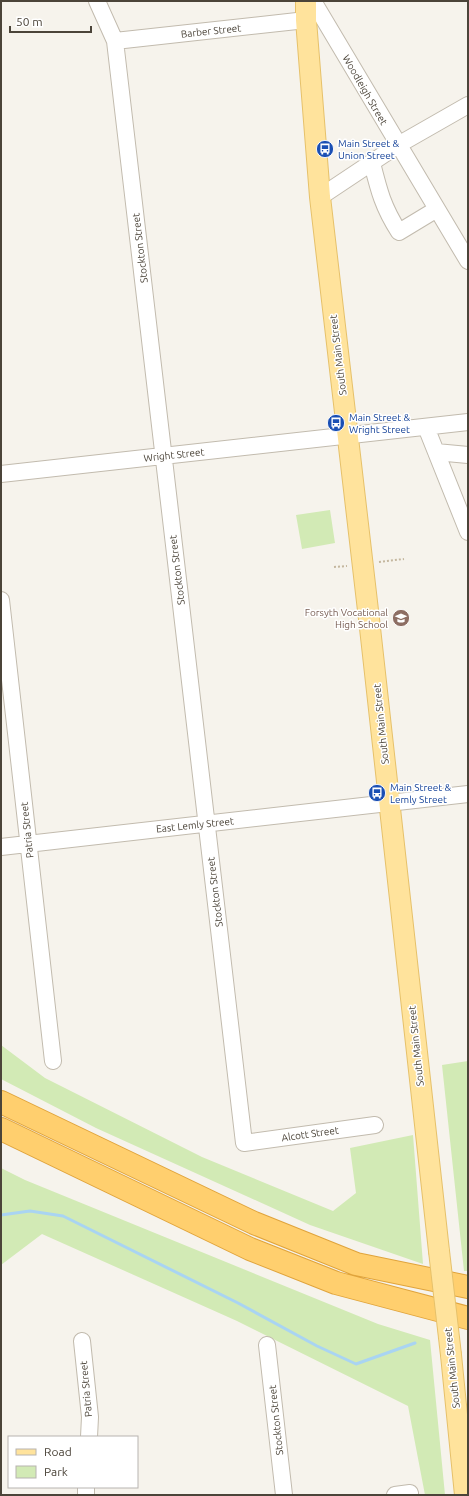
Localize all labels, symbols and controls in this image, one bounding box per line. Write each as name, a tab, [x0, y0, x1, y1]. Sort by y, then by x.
scale bar	[10, 8, 91, 34]
text: 50 m	[16, 15, 43, 28]
street label: Barber Street	[180, 22, 242, 40]
street label: Woodleigh Street	[341, 53, 390, 127]
place label: Main Street & Union Street	[338, 138, 399, 161]
bus stop icon: Main Street & Union Street	[315, 139, 335, 159]
street label: Stockton Street	[130, 212, 150, 284]
street label: South Main Street	[328, 314, 348, 396]
place label: Main Street & Wright Street	[349, 412, 410, 435]
bus stop icon: Main Street & Wright Street	[326, 413, 346, 433]
street label: Wright Street	[143, 446, 205, 464]
street label: Stockton Street	[167, 534, 187, 606]
place label: Forsyth Vocational High School	[305, 607, 388, 630]
school or university icon: Forsyth Vocational High School	[391, 608, 411, 628]
street label: South Main Street	[371, 683, 391, 765]
place label: Main Street & Lemly Street	[390, 782, 451, 805]
bus stop icon: Main Street & Lemly Street	[367, 783, 387, 803]
street label: Patria Street	[19, 801, 35, 859]
street label: East Lemly Street	[156, 815, 235, 835]
street label: Stockton Street	[205, 856, 225, 928]
street label: South Main Street	[406, 1005, 426, 1087]
street label: Alcott Street	[281, 1125, 339, 1143]
street label: South Main Street	[442, 1327, 462, 1409]
street label: Patria Street	[78, 1360, 94, 1418]
street label: Stockton Street	[267, 1384, 285, 1456]
legend	[8, 1436, 138, 1488]
text: Road	[44, 1445, 72, 1458]
text: Park	[44, 1465, 68, 1478]

